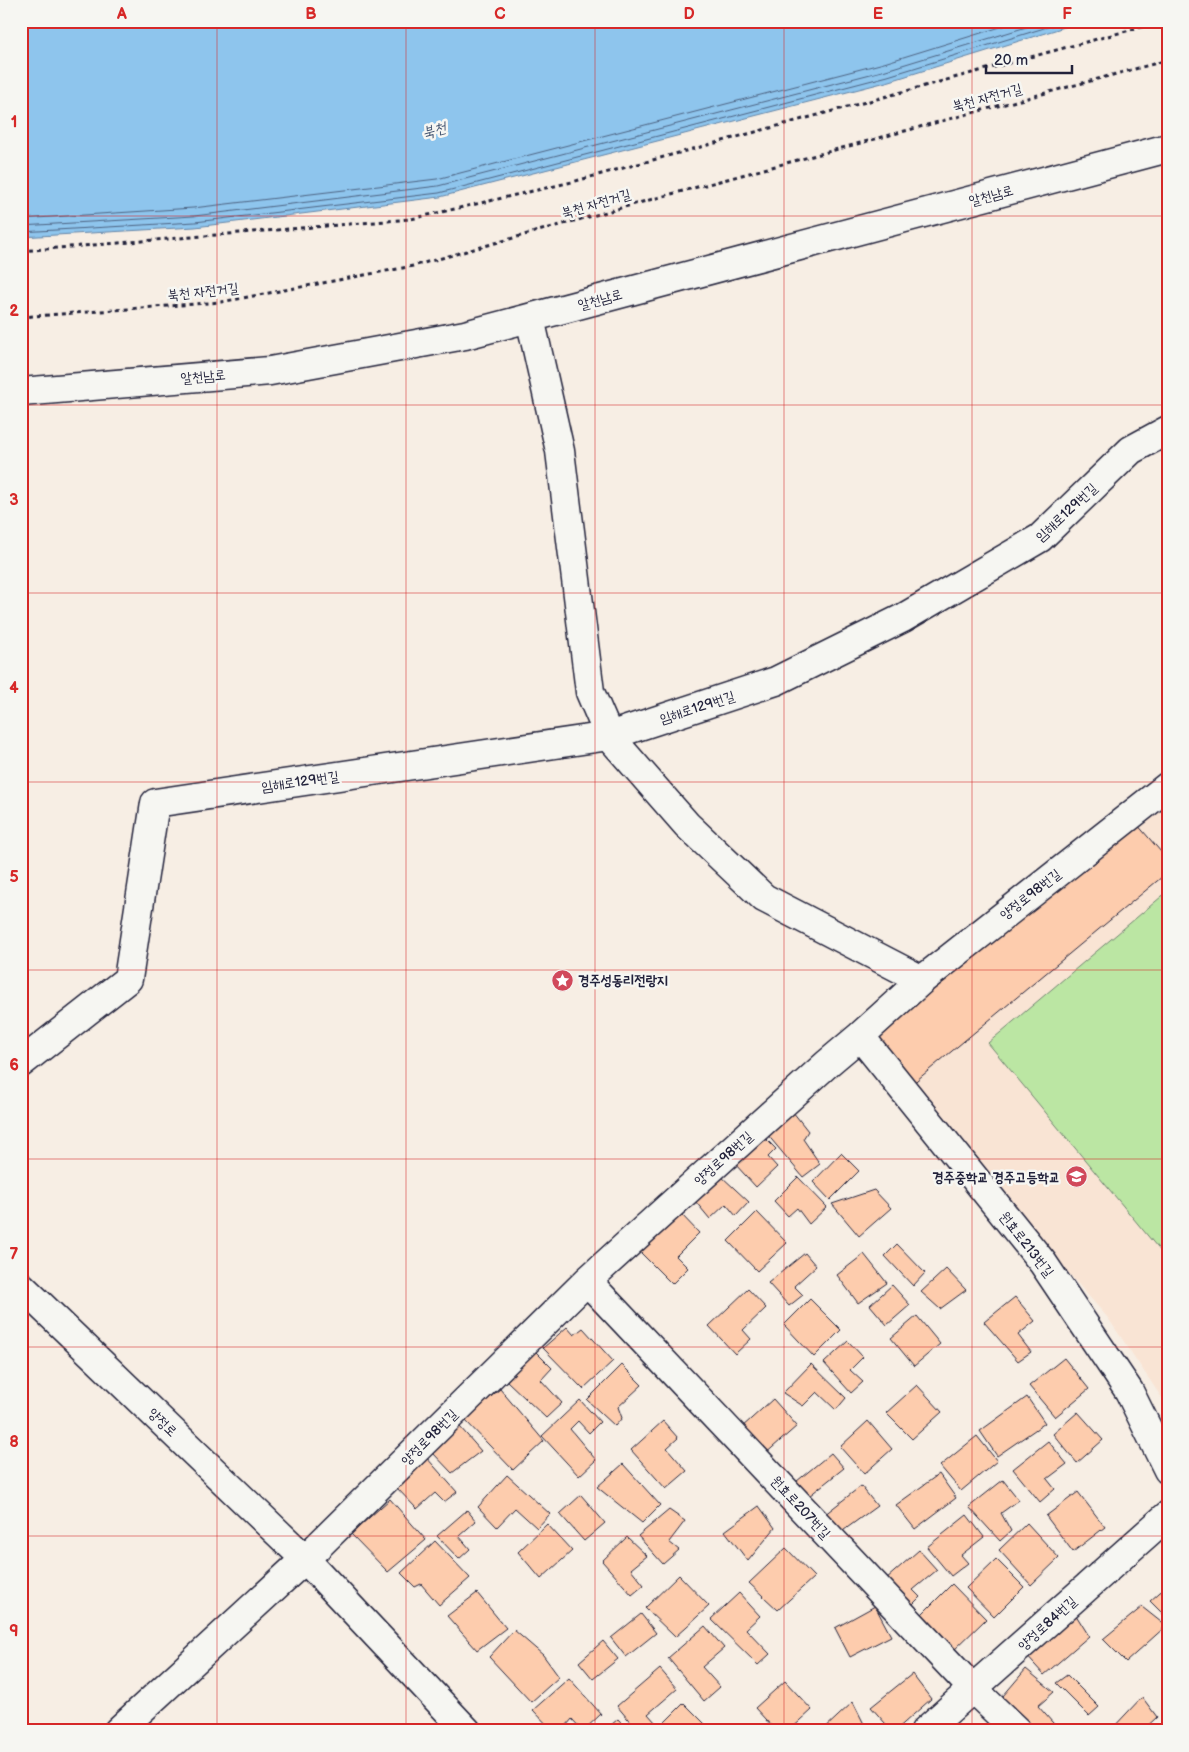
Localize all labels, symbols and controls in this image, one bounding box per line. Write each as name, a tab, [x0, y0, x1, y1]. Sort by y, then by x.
text: A	[116, 5, 127, 24]
text: B	[305, 5, 317, 24]
text: C	[494, 5, 506, 24]
text: D	[683, 5, 695, 24]
text: E	[873, 5, 883, 24]
text: F	[1062, 5, 1072, 24]
scale bar	[986, 42, 1073, 74]
text: 20 m	[994, 51, 1028, 70]
street label: 북천 자전거길	[950, 80, 1025, 115]
text: 1	[11, 113, 17, 132]
water label: 북천	[420, 118, 450, 143]
street label: 알천남로	[967, 181, 1015, 210]
street label: 북천 자전거길	[559, 185, 633, 221]
street label: 북천 자전거길	[167, 279, 240, 304]
street label: 알천남로	[576, 285, 624, 314]
text: 2	[9, 302, 19, 321]
street label: 알천남로	[180, 366, 226, 387]
street label: 임해로129번길	[1032, 479, 1101, 545]
text: 3	[9, 491, 19, 510]
text: 4	[9, 679, 19, 698]
street label: 임해로129번길	[657, 687, 738, 728]
street label: 임해로129번길	[260, 768, 341, 795]
street label: 양정로98번길	[996, 865, 1065, 923]
text: 5	[9, 868, 19, 887]
place icon: 경주성동리전랑지	[550, 968, 574, 992]
place label: 경주성동리전랑지	[578, 972, 668, 989]
text: 6	[9, 1056, 19, 1075]
street label: 양정로98번길	[691, 1127, 757, 1189]
school or university icon: 경주중학교 경주고등학교	[1064, 1165, 1088, 1189]
place label: 경주중학교 경주고등학교	[932, 1169, 1060, 1186]
street label: 원효로213번길	[996, 1208, 1058, 1281]
text: 7	[10, 1245, 19, 1264]
street label: 양정로	[145, 1405, 181, 1440]
street label: 양정로98번길	[398, 1405, 462, 1469]
text: 8	[9, 1433, 19, 1452]
street label: 원효로207번길	[767, 1472, 835, 1543]
street label: 양정로84번길	[1015, 1592, 1081, 1654]
text: 9	[9, 1622, 19, 1641]

